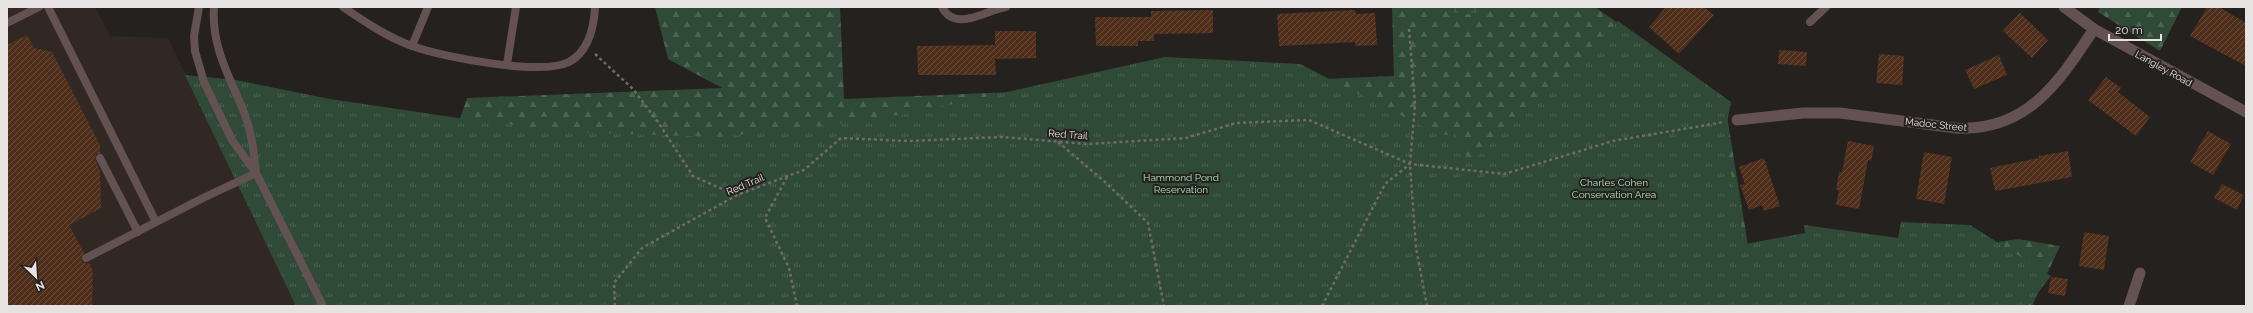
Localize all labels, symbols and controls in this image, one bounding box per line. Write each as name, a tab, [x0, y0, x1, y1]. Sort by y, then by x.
scale bar	[2109, 16, 2161, 42]
text: 20 m	[2115, 23, 2143, 37]
street label: Langley Road	[2133, 48, 2194, 89]
street label: Madoc Street	[1904, 116, 1968, 133]
street label: Red Trail	[1048, 128, 1088, 141]
street label: Red Trail	[725, 172, 766, 197]
park label: Hammond Pond Reservation	[1143, 172, 1219, 195]
park label: Charles Cohen Conservation Area	[1572, 177, 1656, 200]
north arrow	[16, 257, 56, 297]
text: N	[33, 278, 47, 293]

